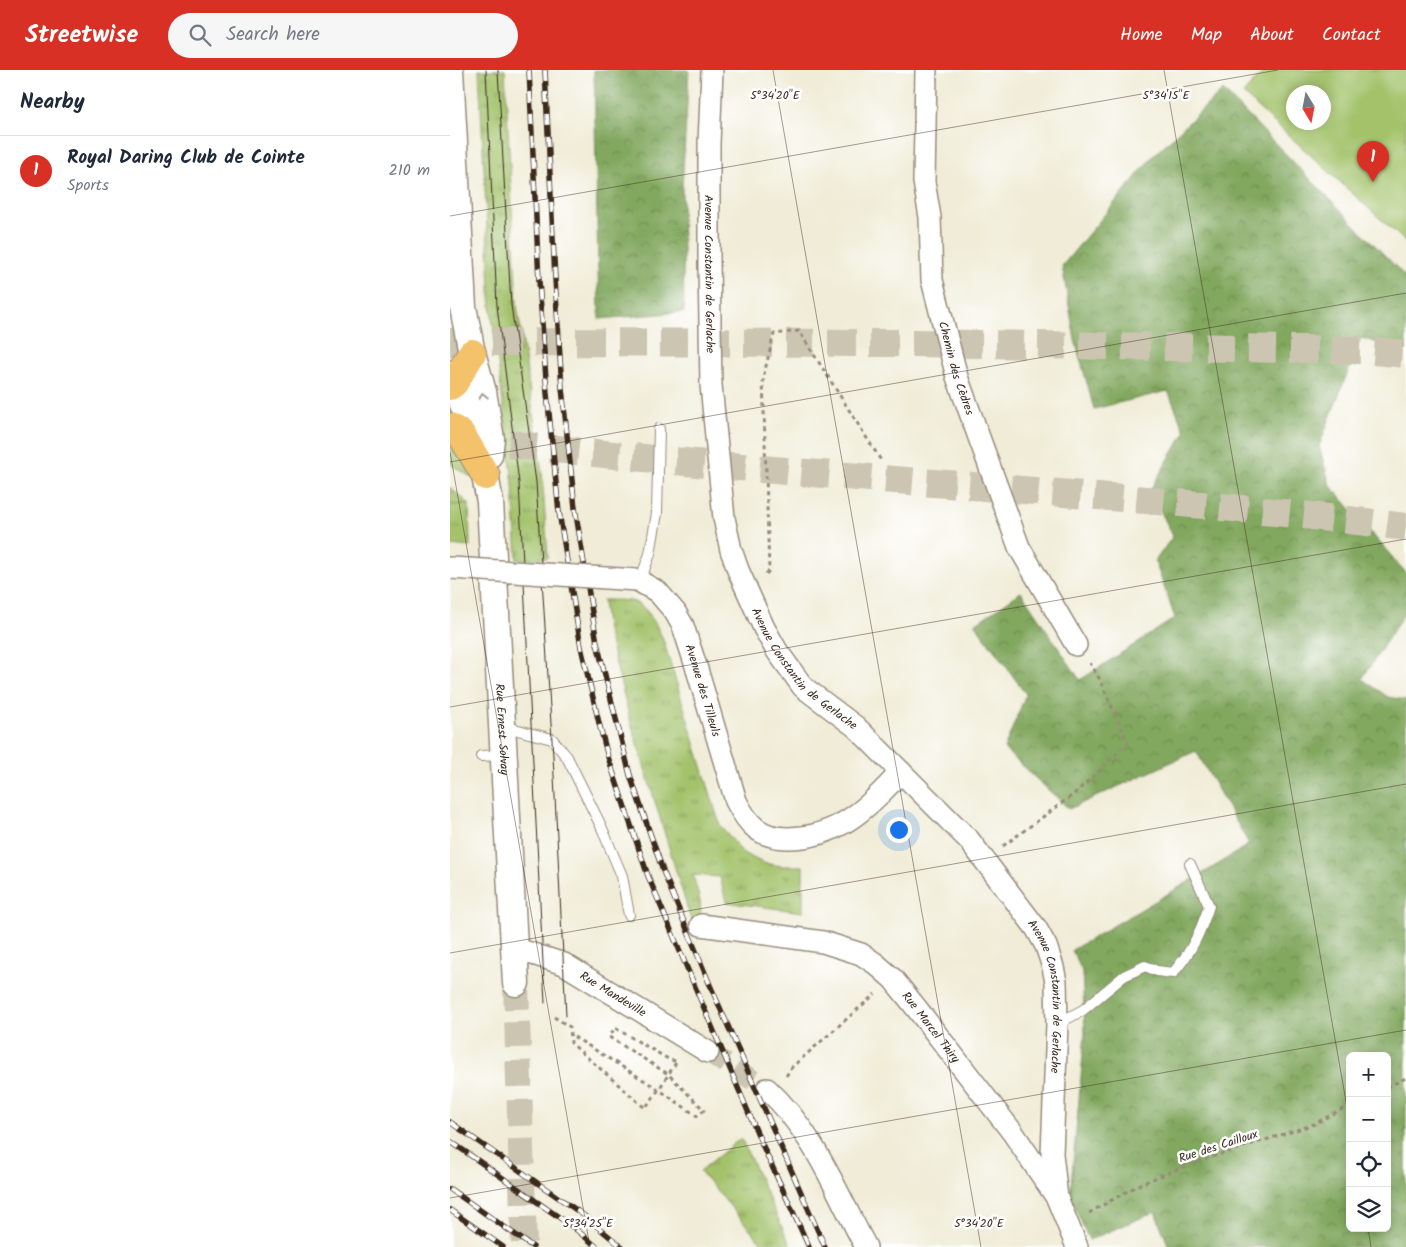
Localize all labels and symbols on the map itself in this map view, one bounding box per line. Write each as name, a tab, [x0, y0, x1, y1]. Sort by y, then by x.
north arrow	[1286, 85, 1331, 130]
text: 5°34'20"E	[750, 86, 801, 105]
text: 5°34'15"E	[1143, 86, 1190, 105]
pin: 1	[1357, 141, 1389, 182]
street label: Avenue Constantin de Gerlache	[699, 195, 719, 354]
street label: Chemin des Cèdres	[933, 319, 979, 418]
one-way arrow	[478, 391, 489, 400]
street label: Avenue Constantin de Gerlache	[746, 605, 862, 735]
street label: Avenue des Tilleuls	[680, 642, 725, 739]
street label: Rue Ernest Solvay	[490, 683, 514, 776]
your location	[886, 817, 912, 843]
street label: Avenue Constantin de Gerlache	[1023, 915, 1066, 1074]
street label: Rue Mandeville	[576, 967, 650, 1022]
street label: Rue Marcel Thiry	[897, 988, 965, 1067]
street label: Rue des Cailloux	[1176, 1124, 1261, 1168]
text: 5°34'25"E	[563, 1214, 614, 1233]
text: 5°34'20"E	[954, 1214, 1005, 1233]

